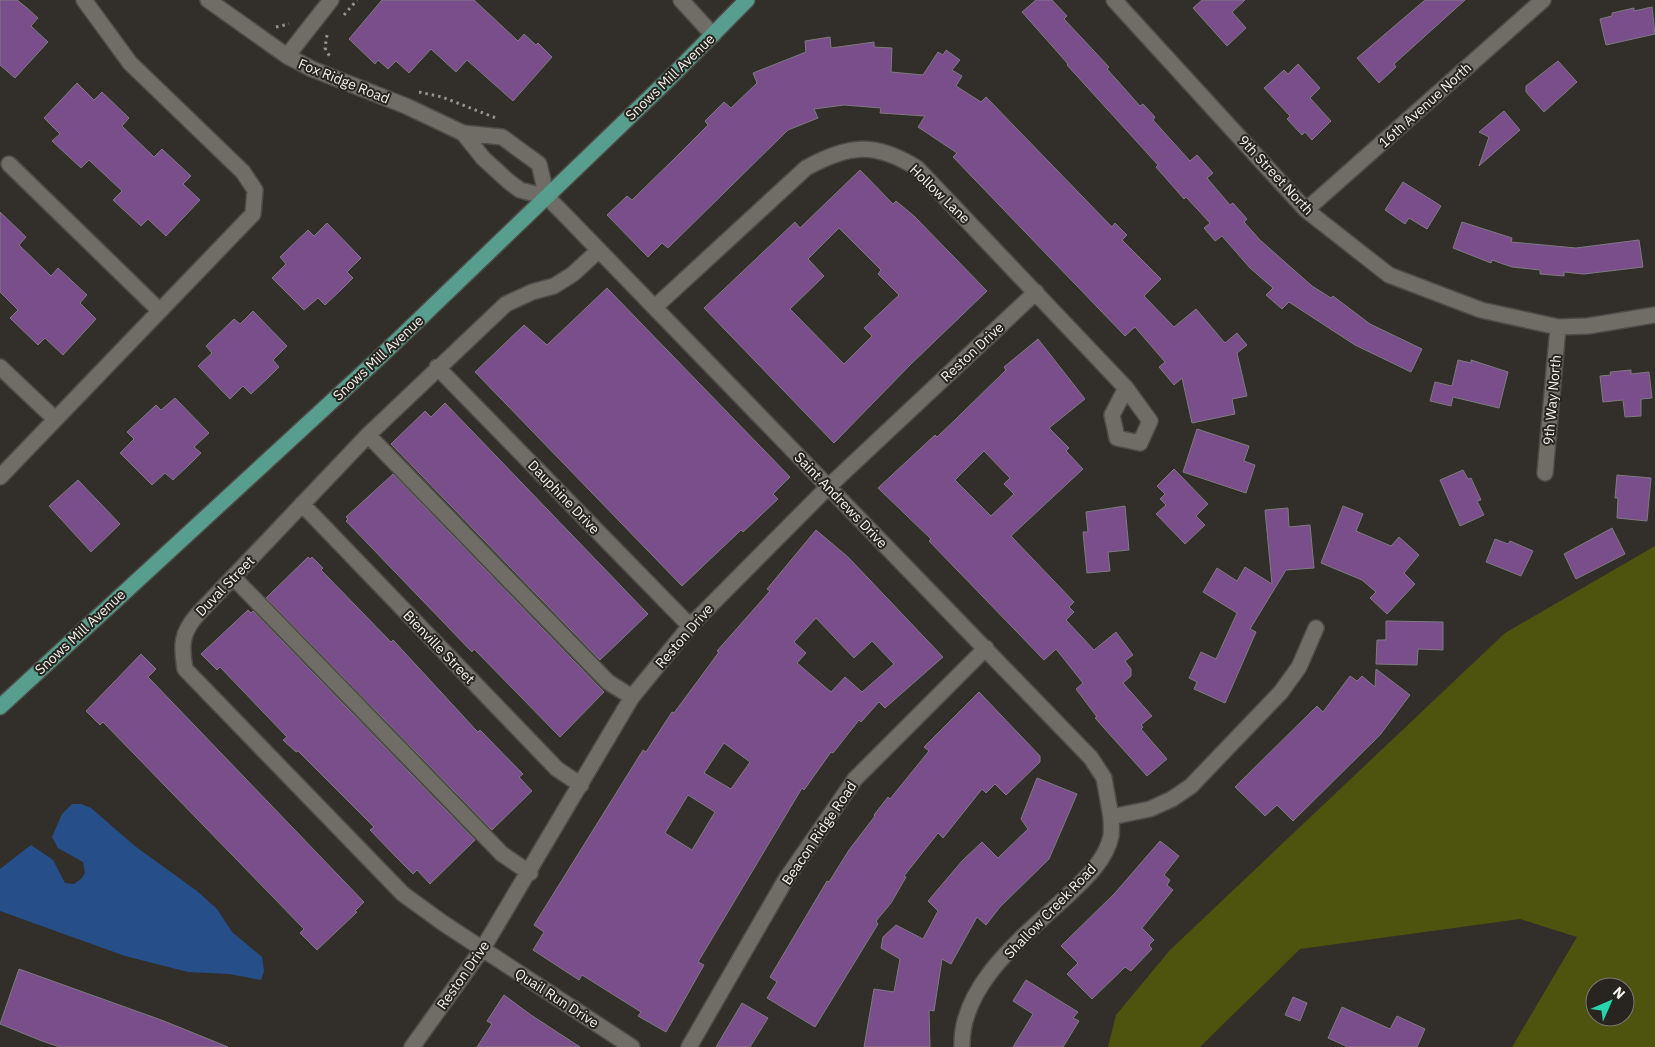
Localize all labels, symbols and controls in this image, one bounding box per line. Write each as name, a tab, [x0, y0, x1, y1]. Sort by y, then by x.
street label: Snows Mill Avenue	[622, 30, 719, 124]
street label: Fox Ridge Road	[296, 55, 392, 107]
street label: 16th Avenue North	[1375, 59, 1475, 151]
street label: 9th Street North	[1235, 132, 1317, 218]
street label: Hollow Lane	[906, 161, 974, 228]
street label: Snows Mill Avenue	[329, 311, 427, 405]
street label: Reston Drive	[937, 318, 1007, 386]
street label: 9th Way North	[1539, 354, 1565, 446]
street label: Saint Andrews Drive	[791, 448, 892, 552]
street label: Dauphine Drive	[524, 456, 604, 538]
street label: Duval Street	[192, 552, 258, 620]
street label: Snows Mill Avenue	[31, 585, 129, 679]
street label: Reston Drive	[651, 600, 717, 672]
street label: Bienville Street	[399, 606, 479, 688]
street label: Beacon Ridge Road	[778, 778, 860, 888]
street label: Shallow Creek Road	[1000, 860, 1100, 962]
street label: Reston Drive	[433, 937, 493, 1013]
street label: Quail Run Drive	[512, 964, 603, 1032]
north arrow	[1585, 977, 1635, 1027]
text: N	[1609, 983, 1629, 1003]

